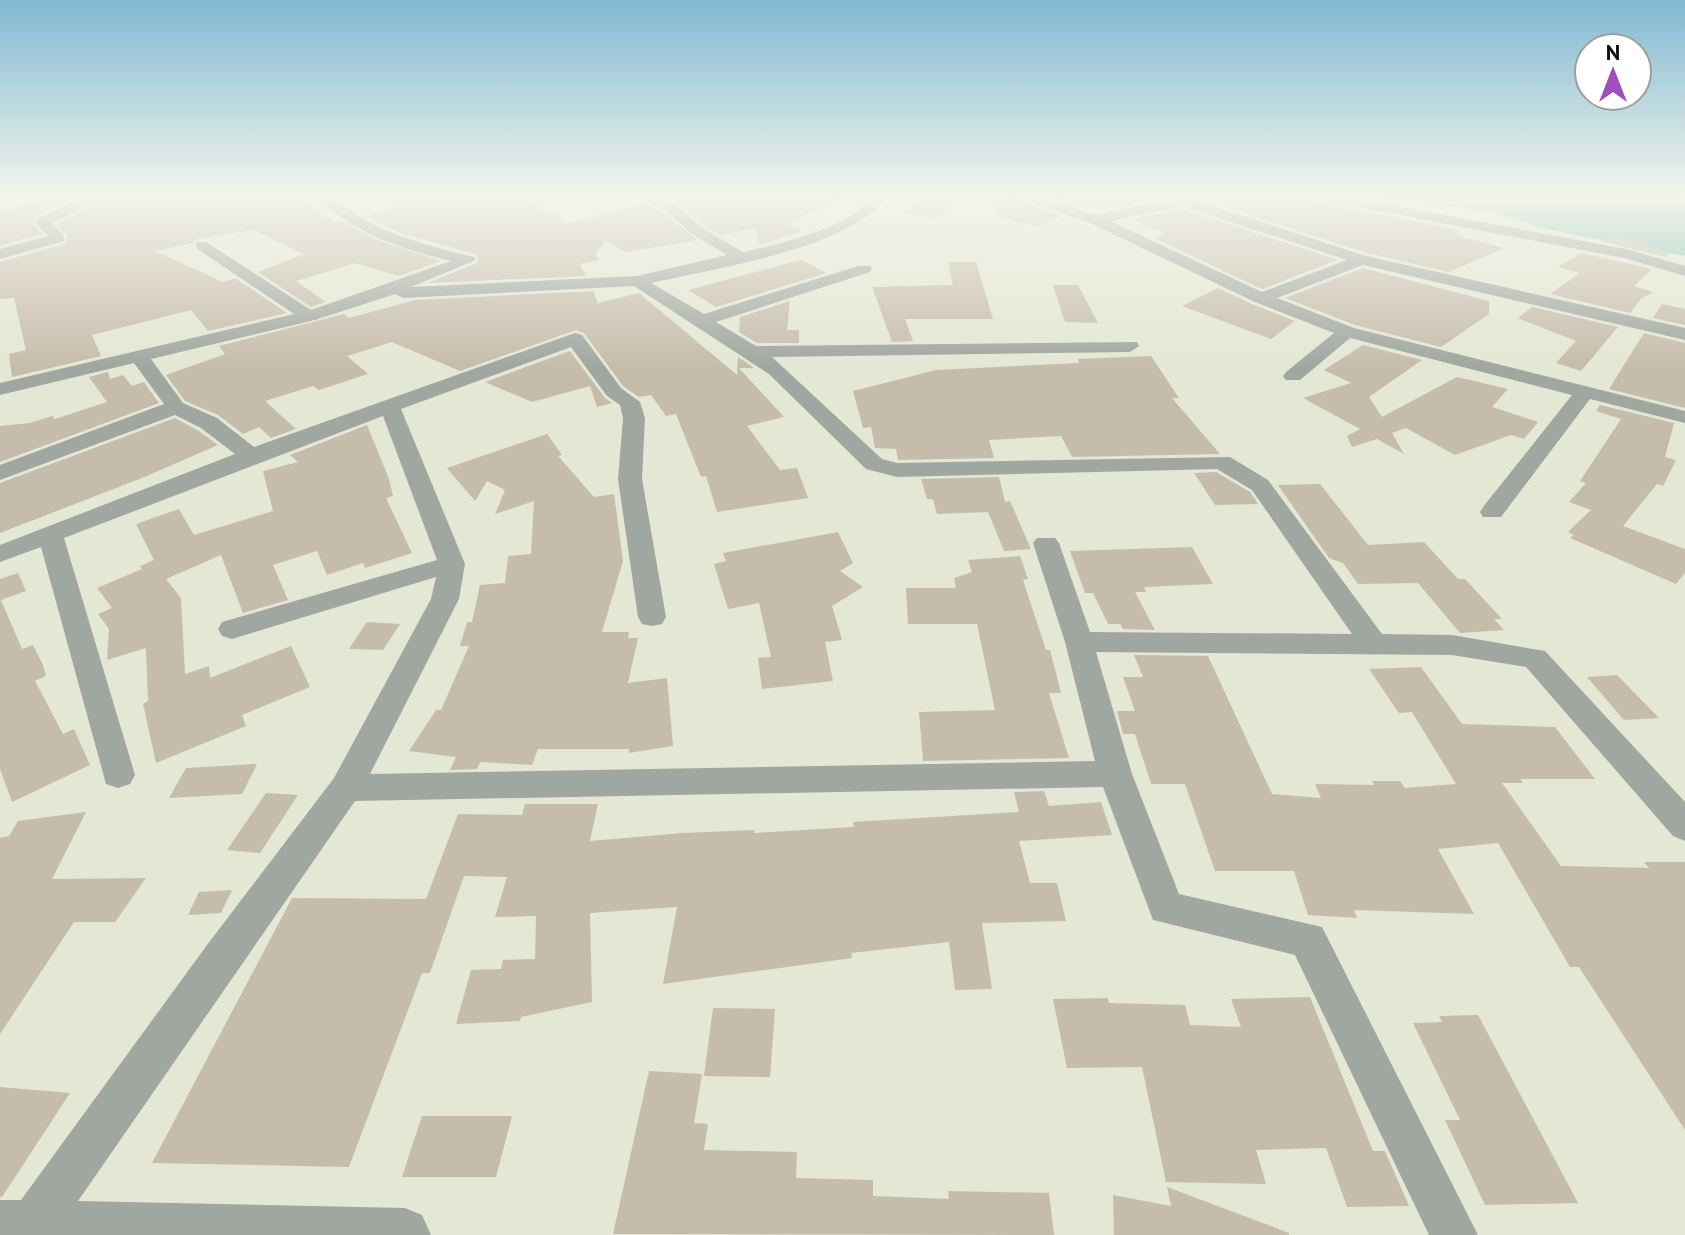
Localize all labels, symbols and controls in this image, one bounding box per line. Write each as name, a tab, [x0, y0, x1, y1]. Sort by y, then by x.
north arrow	[1573, 32, 1653, 112]
text: N	[1606, 38, 1620, 66]

